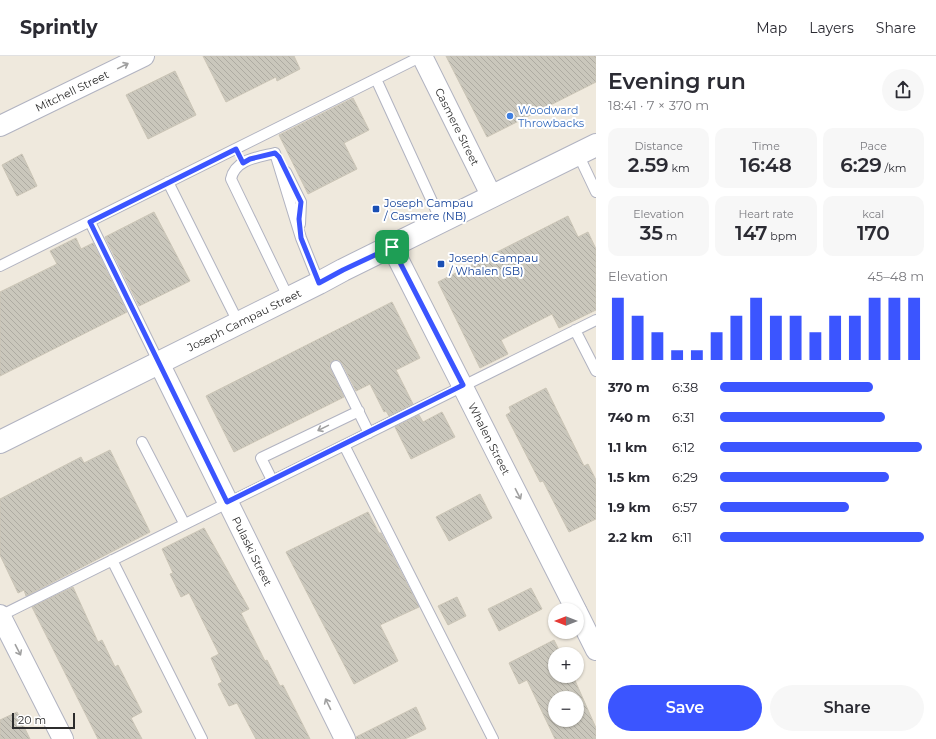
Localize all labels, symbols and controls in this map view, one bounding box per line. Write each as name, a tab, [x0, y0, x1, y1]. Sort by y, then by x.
text: Sprintly	[20, 16, 98, 39]
text: Map	[756, 19, 787, 37]
text: Layers	[809, 19, 854, 37]
text: Share	[876, 19, 916, 37]
one-way arrow	[117, 62, 129, 69]
street label: Mitchell Street	[33, 67, 111, 115]
text: Evening run	[608, 68, 746, 95]
button: share	[882, 69, 924, 111]
street label: Casmere Street	[432, 86, 483, 168]
text: 18:41 · 7 × 370 m	[608, 97, 709, 113]
place label: Woodward Throwbacks	[518, 103, 585, 130]
marker: Woodward Throwbacks	[505, 111, 515, 121]
text: Distance	[635, 139, 683, 153]
text: Time	[752, 139, 780, 153]
text: Pace	[860, 139, 887, 153]
text: 2.59	[628, 153, 669, 177]
text: 16:48	[740, 153, 792, 177]
text: 6:29	[840, 153, 882, 177]
text: km	[669, 161, 690, 175]
text: /km	[882, 161, 907, 175]
place label: Joseph Campau / Casmere (NB)	[383, 196, 473, 223]
marker: Joseph Campau / Casmere (NB)	[371, 204, 381, 214]
text: Elevation	[633, 207, 684, 221]
text: Heart rate	[738, 207, 794, 221]
text: kcal	[862, 207, 884, 221]
text: 35	[640, 221, 663, 245]
text: 147	[735, 221, 767, 245]
text: 170	[857, 221, 890, 245]
text: m	[663, 229, 678, 243]
text: bpm	[767, 229, 797, 243]
pin	[375, 230, 409, 264]
icon: arrive	[381, 236, 403, 258]
place label: Joseph Campau / Whalen (SB)	[448, 251, 538, 278]
marker: Joseph Campau / Whalen (SB)	[436, 259, 446, 269]
text: Elevation	[608, 268, 668, 284]
text: 45–48 m	[867, 268, 924, 284]
street label: Joseph Campau Street	[184, 286, 304, 355]
text: 370 m	[608, 379, 650, 395]
text: 6:38	[672, 379, 698, 395]
street label: Whalen Street	[465, 400, 514, 478]
text: 740 m	[608, 409, 650, 425]
text: 6:31	[672, 409, 695, 425]
one-way arrow	[318, 425, 330, 432]
text: 1.1 km	[608, 439, 647, 455]
text: 6:12	[672, 439, 695, 455]
text: 1.5 km	[608, 469, 650, 485]
text: 6:29	[672, 469, 698, 485]
one-way arrow	[514, 488, 522, 500]
text: 1.9 km	[608, 499, 651, 515]
text: 6:57	[672, 499, 698, 515]
street label: Pulaski Street	[229, 514, 275, 589]
text: 2.2 km	[608, 529, 653, 545]
text: 6:11	[672, 529, 692, 545]
north arrow	[548, 603, 584, 639]
map controls	[548, 603, 584, 727]
one-way arrow	[15, 643, 22, 655]
button: +	[548, 647, 584, 683]
button: Save	[608, 685, 762, 731]
button: Share	[770, 685, 924, 731]
button: −	[548, 691, 584, 727]
one-way arrow	[324, 698, 331, 710]
scale bar	[12, 711, 75, 730]
text: 20 m	[18, 713, 46, 727]

